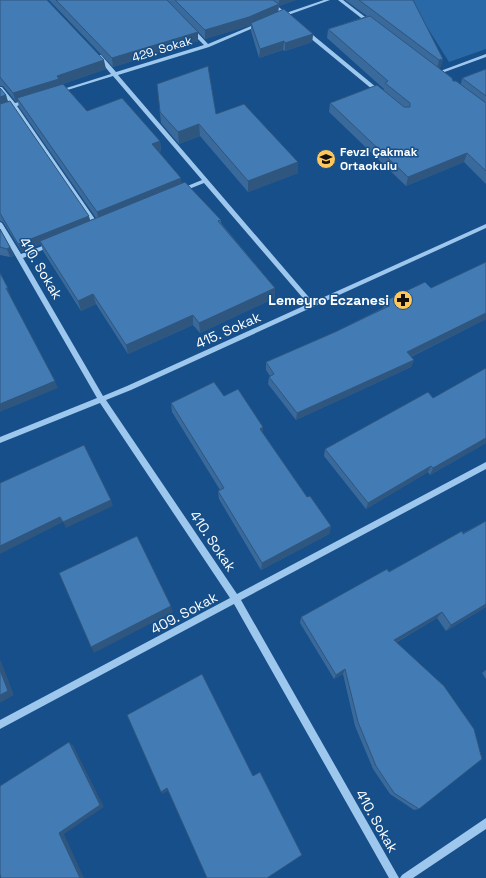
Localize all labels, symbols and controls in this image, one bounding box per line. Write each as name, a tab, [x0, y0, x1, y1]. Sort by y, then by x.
street label: 429. Sokak	[130, 32, 195, 66]
place label: Fevzi Çakmak Ortaokulu	[340, 144, 418, 174]
school or university icon: Fevzi Çakmak Ortaokulu	[315, 148, 337, 170]
street label: 410. Sokak	[15, 233, 67, 303]
pharmacy icon: Lemeyro Eczanesi	[392, 289, 414, 311]
place label: Lemeyro Eczanesi	[268, 291, 389, 309]
street label: 415. Sokak	[193, 307, 264, 352]
street label: 410. Sokak	[186, 507, 240, 575]
street label: 409. Sokak	[148, 588, 221, 638]
street label: 410. Sokak	[352, 786, 402, 856]

